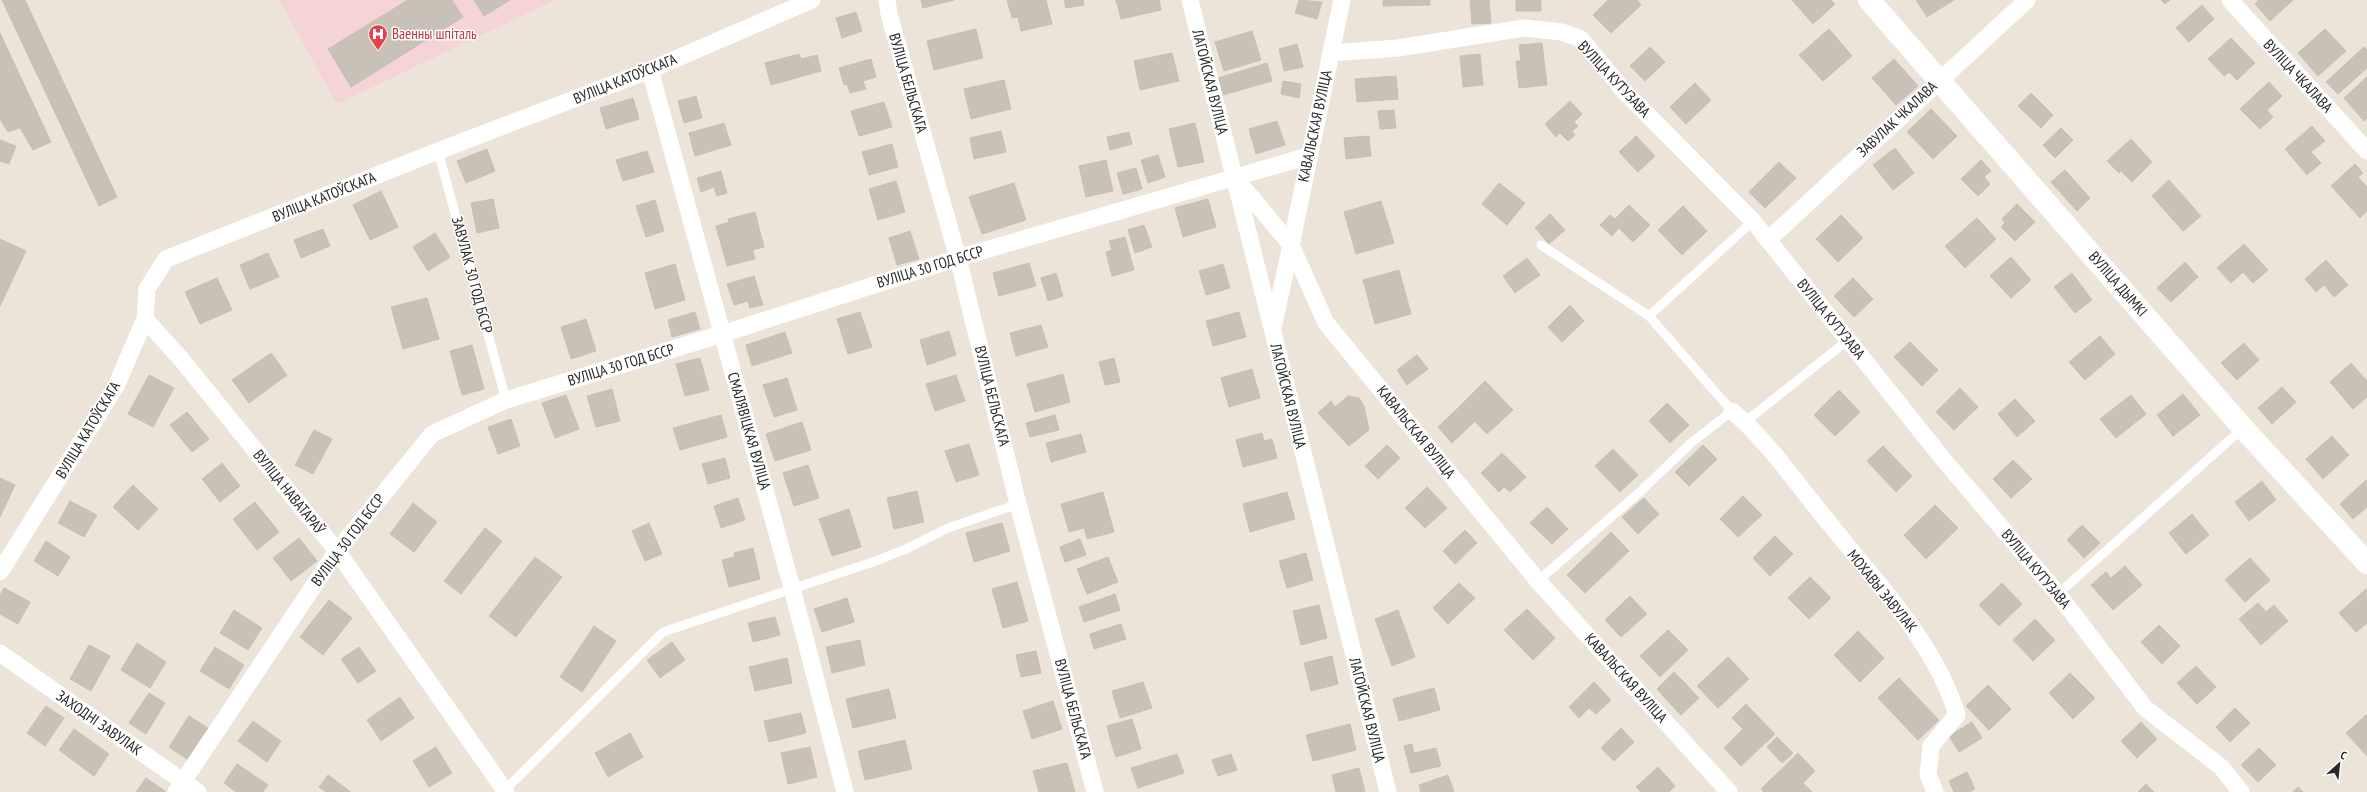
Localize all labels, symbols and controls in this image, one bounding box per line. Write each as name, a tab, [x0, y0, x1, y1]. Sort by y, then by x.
hospital icon: Ваенны шпіталь	[367, 23, 389, 51]
place label: Ваенны шпіталь	[392, 24, 477, 43]
street label: ЛАГОЙСКАЯ ВУЛІЦА	[1188, 26, 1233, 137]
street label: ВУЛІЦА БЕЛЬСКАГА	[885, 31, 932, 136]
street label: ВУЛІЦА ЧКАЛАВА	[2260, 35, 2338, 117]
street label: ВУЛІЦА КУТУЗАВА	[1574, 36, 1655, 122]
street label: ВУЛІЦА КАТОЎСКАГА	[570, 49, 680, 108]
street label: КАВАЛЬСКАЯ ВУЛІЦА	[1293, 67, 1336, 184]
street label: ЗАВУЛАК ЧКАЛАВА	[1853, 76, 1941, 161]
street label: ВУЛІЦА КАТОЎСКАГА	[269, 167, 379, 226]
street label: ЗАВУЛАК 30 ГОД БССР	[448, 214, 497, 336]
street label: ВУЛІЦА 30 ГОД БССР	[874, 241, 986, 292]
street label: ВУЛІЦА ДЫМКІ	[2085, 247, 2152, 320]
street label: ВУЛІЦА КУТУЗАВА	[1793, 275, 1870, 363]
street label: ВУЛІЦА 30 ГОД БССР	[565, 339, 677, 390]
street label: ЛАГОЙСКАЯ ВУЛІЦА	[1266, 340, 1311, 451]
street label: ВУЛІЦА БЕЛЬСКАГА	[971, 344, 1014, 449]
street label: СМАЛЯВІЦКАЯ ВУЛІЦА	[724, 370, 776, 493]
street label: ВУЛІЦА КАТОЎСКАГА	[51, 377, 124, 482]
street label: КАВАЛЬСКАЯ ВУЛІЦА	[1373, 381, 1460, 483]
street label: ВУЛІЦА НАВАТАРАЎ	[249, 446, 329, 538]
street label: ВУЛІЦА 30 ГОД БССР	[307, 490, 389, 590]
street label: ВУЛІЦА КУТУЗАВА	[1998, 525, 2076, 613]
street label: МОХАВЫ ЗАВУЛАК	[1843, 546, 1922, 636]
street label: КАВАЛЬСКАЯ ВУЛІЦА	[1581, 629, 1672, 727]
street label: ЛАГОЙСКАЯ ВУЛІЦА	[1345, 654, 1390, 765]
street label: ВУЛІЦА БЕЛЬСКАГА	[1051, 657, 1096, 762]
street label: ЗАХОДНІ ЗАВУЛАК	[53, 686, 146, 760]
north arrow	[2319, 744, 2359, 784]
text: С	[2338, 748, 2349, 762]

